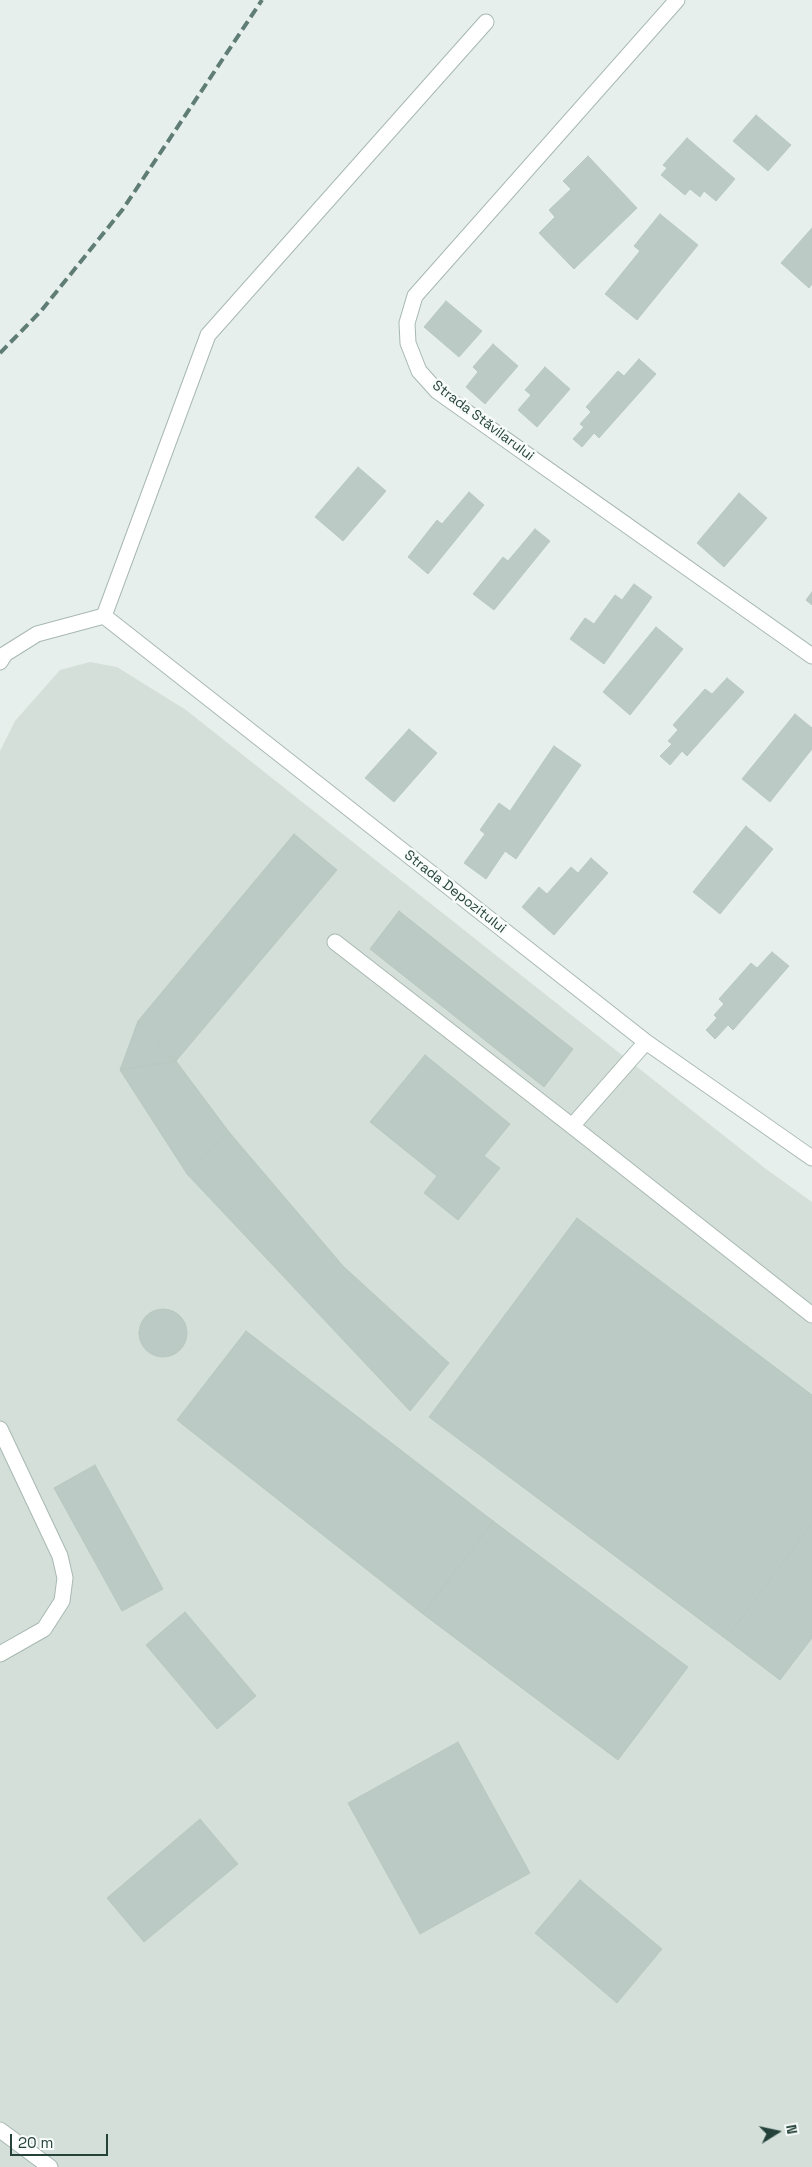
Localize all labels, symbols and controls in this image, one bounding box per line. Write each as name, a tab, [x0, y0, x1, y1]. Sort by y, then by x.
street label: Strada Stăvilarului	[429, 377, 537, 465]
street label: Strada Depozitului	[401, 847, 509, 937]
north arrow	[752, 2107, 802, 2157]
text: N	[782, 2123, 801, 2136]
scale bar	[12, 2124, 110, 2156]
text: 20 m	[18, 2133, 53, 2152]

